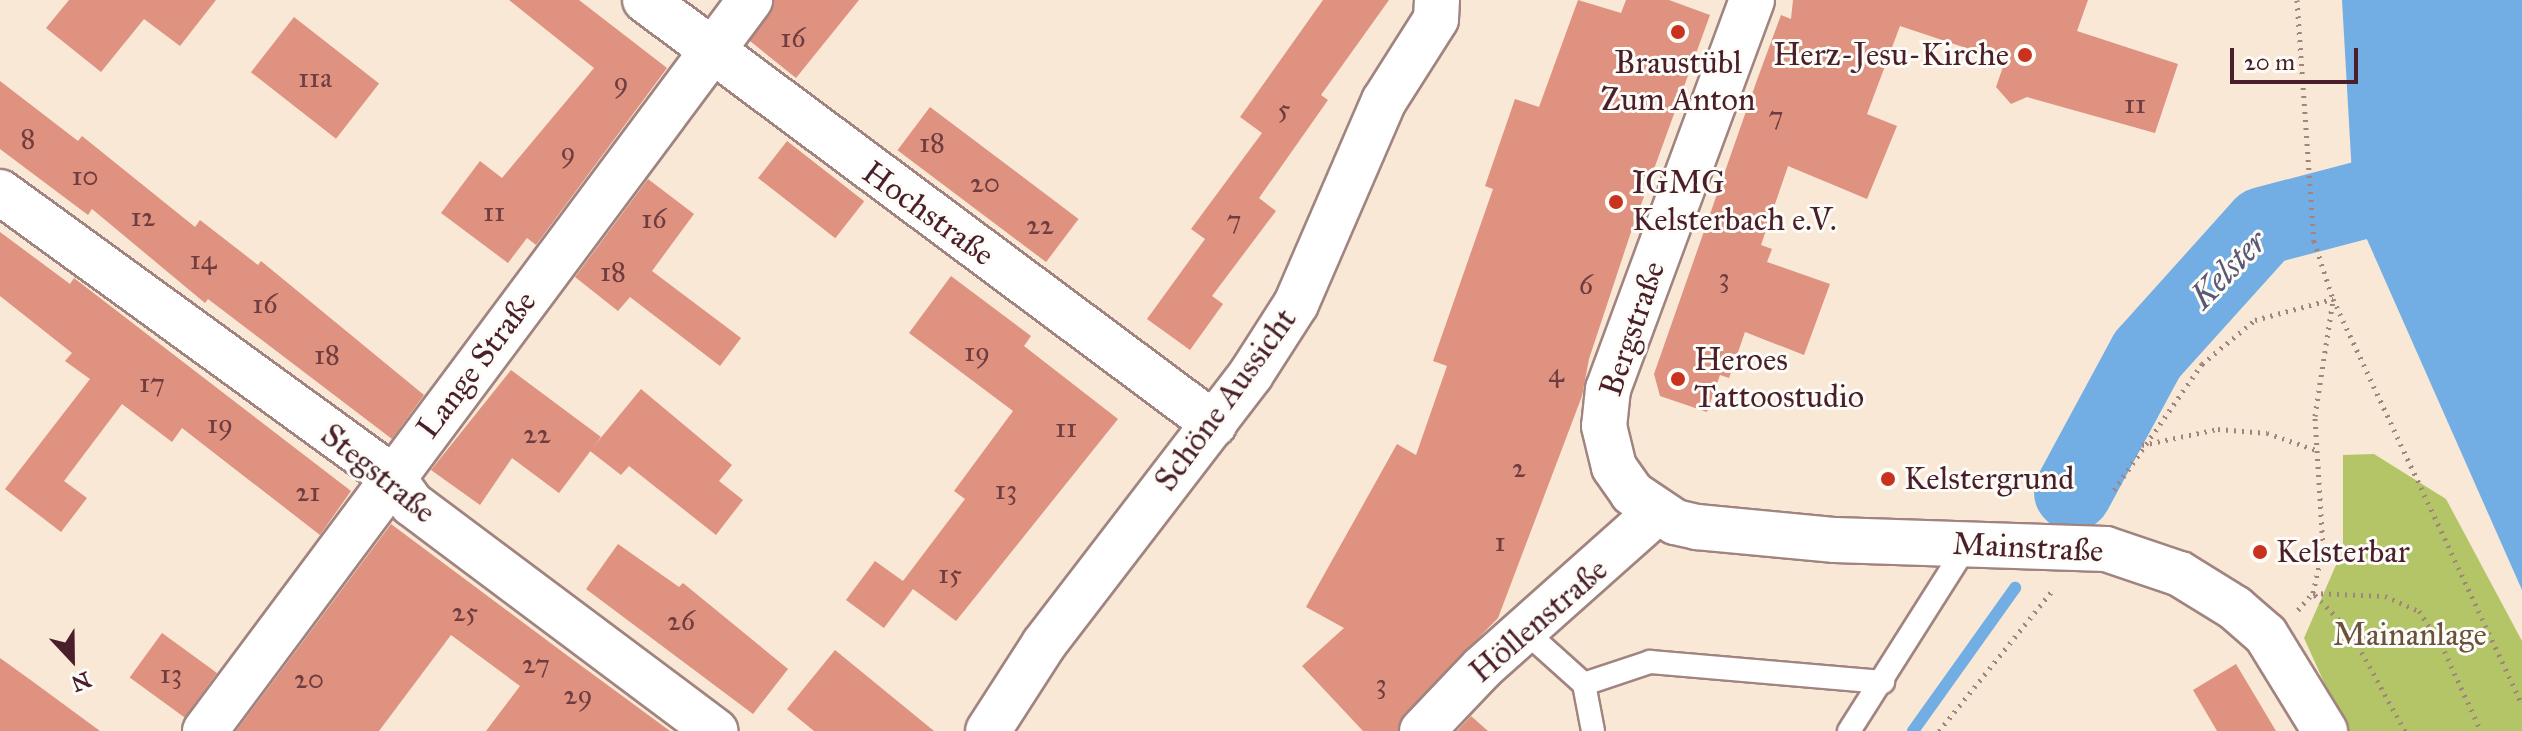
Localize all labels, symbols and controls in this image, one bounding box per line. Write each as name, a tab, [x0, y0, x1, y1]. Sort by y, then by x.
house number: 16	[780, 21, 806, 55]
marker: Braustübl Zum Anton	[1669, 23, 1687, 41]
scale bar	[2234, 32, 2362, 82]
place label: Herz-Jesu-Kirche	[1773, 36, 2009, 74]
place label: Braustübl Zum Anton	[1601, 45, 1755, 120]
marker: Herz-Jesu-Kirche	[2016, 46, 2034, 64]
text: 20 m	[2244, 47, 2295, 77]
house number: 11a	[298, 61, 332, 95]
house number: 9	[613, 65, 629, 99]
house number: 11	[2124, 87, 2146, 121]
house number: 5	[1277, 92, 1291, 126]
house number: 7	[1769, 99, 1783, 133]
house number: 8	[21, 122, 35, 156]
house number: 18	[919, 126, 945, 160]
house number: 9	[560, 135, 576, 169]
street label: Hochstraße	[855, 153, 1001, 275]
house number: 10	[71, 159, 99, 193]
place label: IGMG Kelsterbach e.V.	[1632, 165, 1837, 240]
house number: 20	[970, 166, 1000, 200]
marker: IGMG Kelsterbach e.V.	[1607, 193, 1625, 211]
house number: 11	[483, 195, 505, 229]
house number: 12	[131, 200, 155, 234]
house number: 16	[641, 202, 667, 236]
house number: 7	[1227, 203, 1241, 237]
house number: 22	[1026, 208, 1054, 242]
water label: Kelster	[2181, 221, 2275, 317]
house number: 14	[190, 243, 216, 277]
house number: 18	[600, 255, 626, 289]
street label: Bergstraße	[1592, 257, 1674, 401]
house number: 3	[1718, 261, 1730, 295]
house number: 6	[1579, 268, 1593, 302]
street label: Lange Straße	[409, 284, 545, 446]
house number: 16	[252, 287, 278, 321]
street label: Schöne Aussicht	[1147, 301, 1305, 499]
house number: 19	[964, 335, 990, 369]
house number: 18	[314, 338, 340, 372]
place label: Heroes Tattoostudio	[1694, 342, 1864, 417]
house number: 4	[1548, 356, 1564, 390]
house number: 17	[139, 366, 165, 400]
marker: Heroes Tattoostudio	[1669, 370, 1687, 388]
house number: 19	[207, 407, 233, 441]
house number: 11	[1055, 411, 1077, 445]
street label: Stegstraße	[313, 416, 443, 532]
house number: 22	[523, 417, 551, 451]
house number: 2	[1512, 451, 1526, 485]
place label: Kelstergrund	[1904, 460, 2074, 498]
marker: Kelstergrund	[1879, 470, 1897, 488]
house number: 13	[995, 473, 1017, 507]
house number: 21	[296, 475, 320, 509]
house number: 1	[1494, 525, 1506, 559]
street label: Mainstraße	[1952, 525, 2104, 571]
place label: Kelsterbar	[2276, 533, 2410, 571]
marker: Kelsterbar	[2251, 543, 2269, 561]
street label: Höllenstraße	[1462, 551, 1616, 691]
house number: 15	[938, 557, 962, 591]
house number: 25	[452, 595, 478, 629]
house number: 26	[667, 604, 695, 638]
park label: Mainanlage	[2333, 616, 2487, 654]
north arrow	[32, 619, 112, 699]
house number: 27	[522, 647, 550, 681]
house number: 13	[160, 657, 182, 691]
house number: 20	[294, 662, 324, 696]
text: N	[67, 666, 95, 698]
house number: 3	[1375, 667, 1387, 701]
house number: 29	[564, 678, 592, 712]

